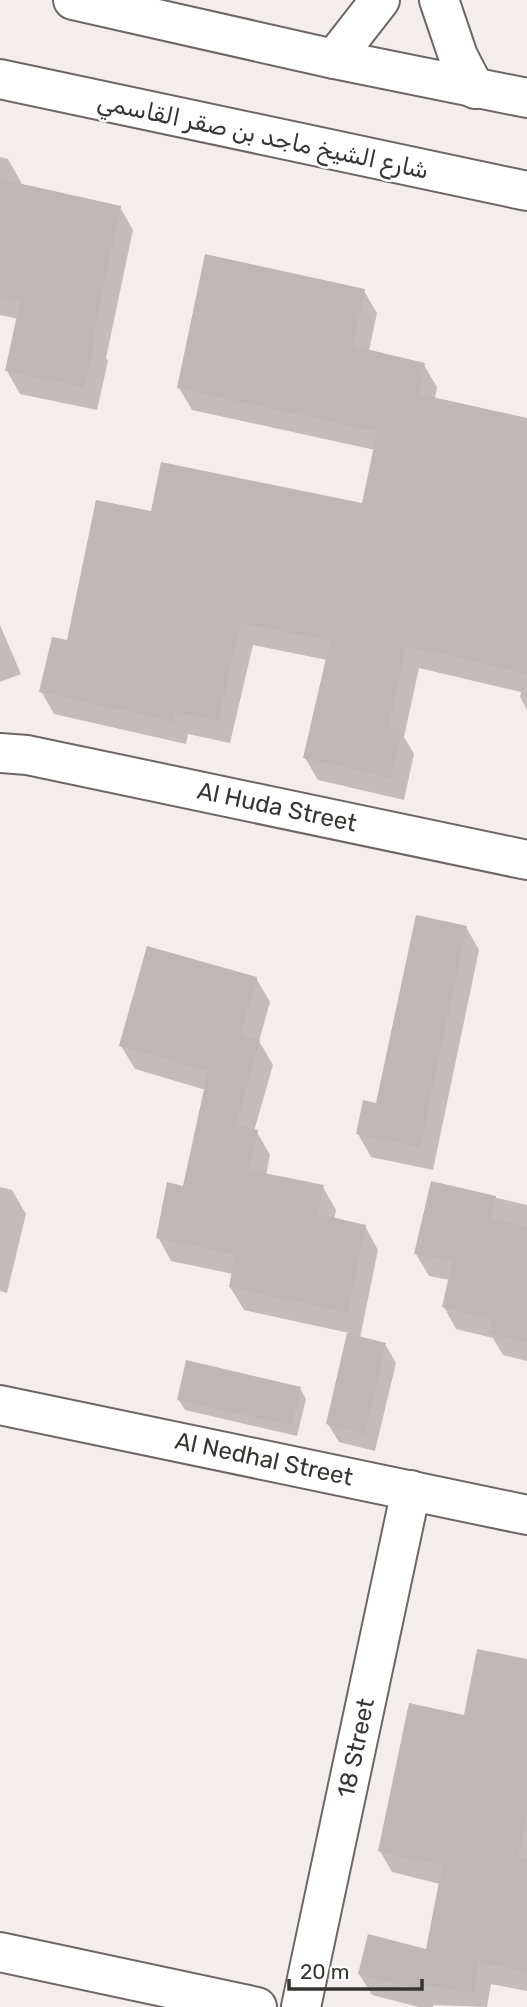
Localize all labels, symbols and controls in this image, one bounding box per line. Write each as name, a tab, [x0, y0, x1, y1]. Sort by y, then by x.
street label: شارع الشيخ ماجد بن صقر القاسمي	[94, 87, 431, 189]
street label: Al Huda Street	[195, 776, 359, 838]
street label: Al Nedhal Street	[172, 1426, 356, 1492]
street label: 18 Street	[332, 1696, 380, 1800]
scale bar	[289, 1948, 422, 1992]
text: 20 m	[300, 1959, 349, 1984]

